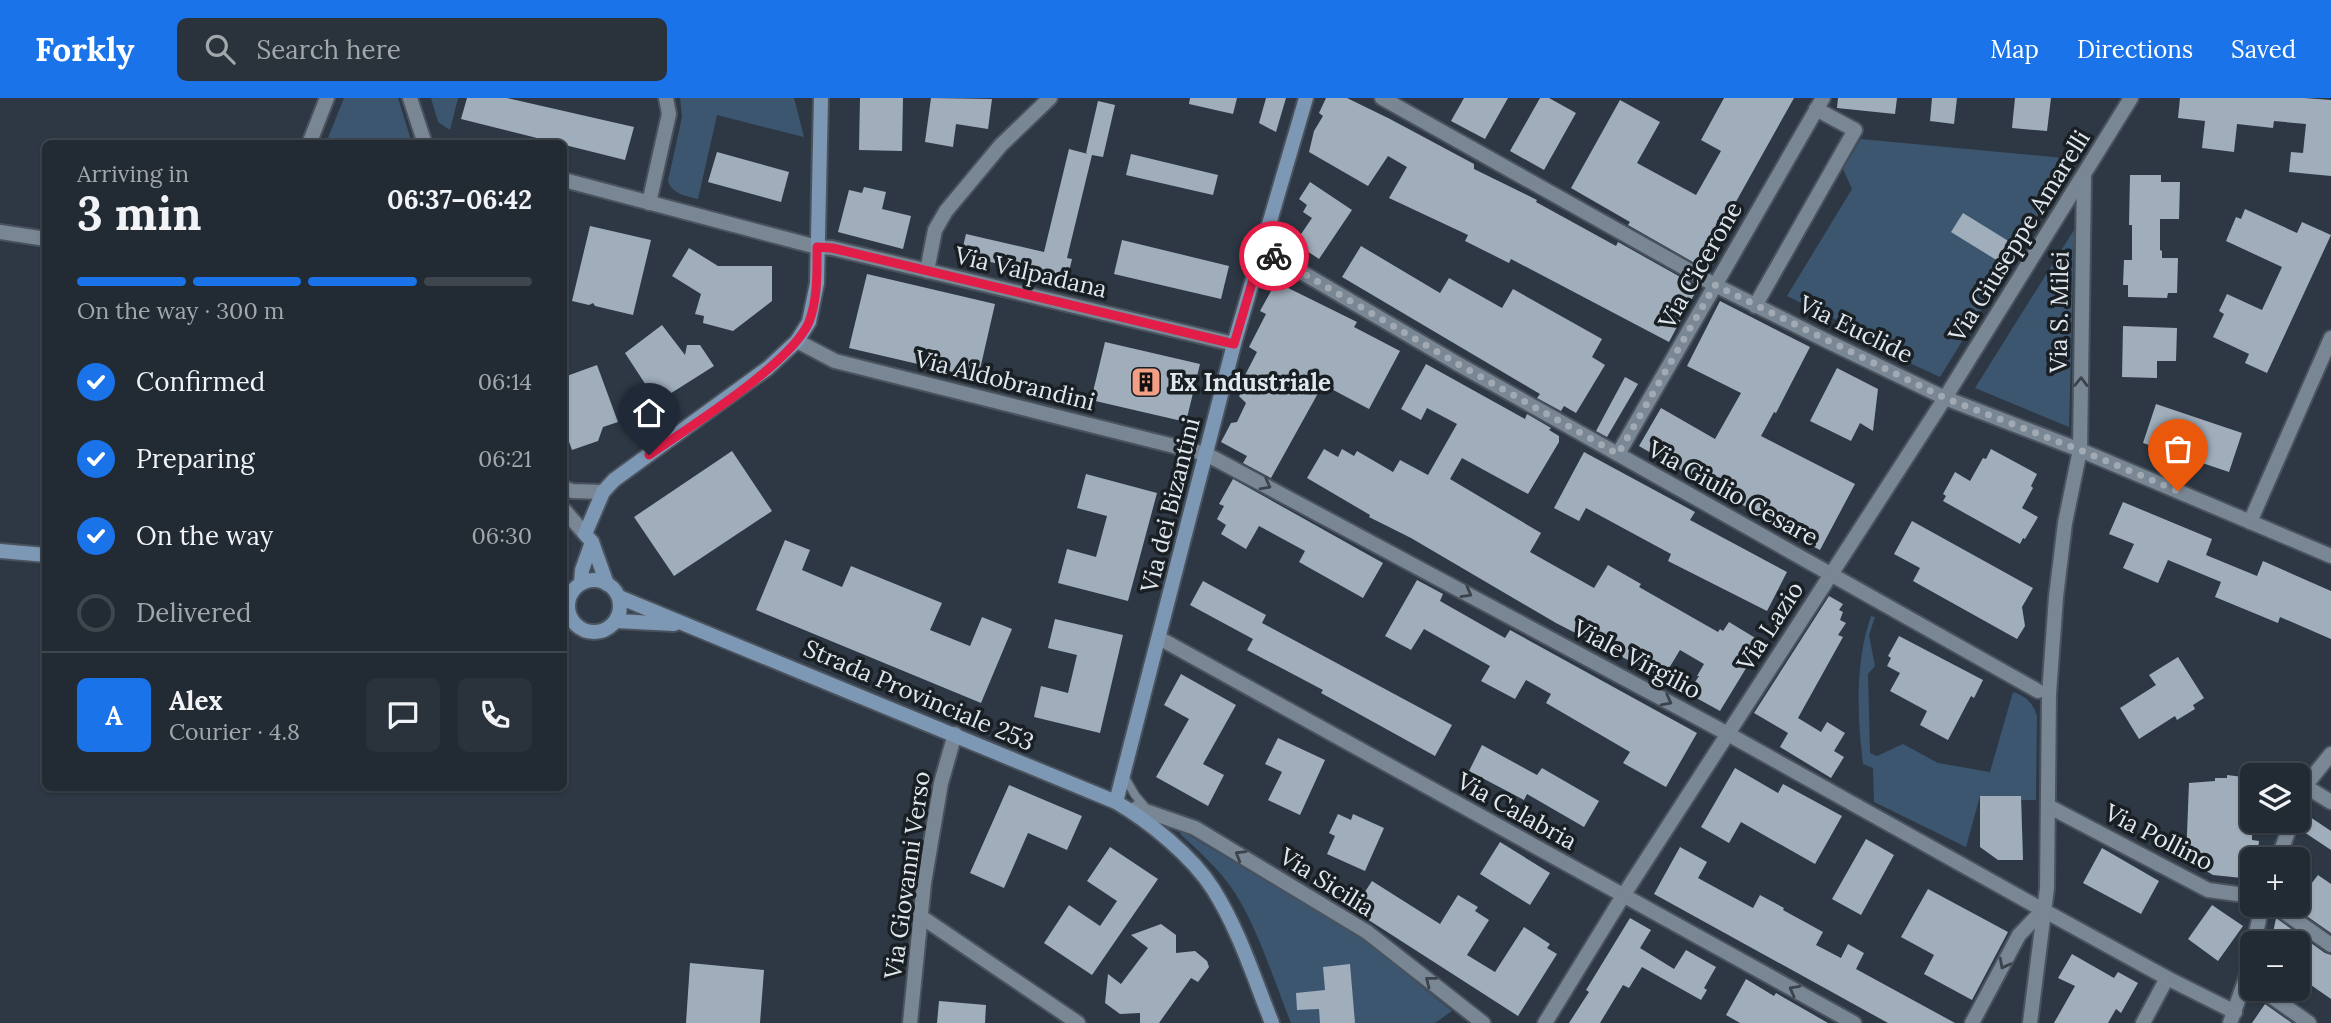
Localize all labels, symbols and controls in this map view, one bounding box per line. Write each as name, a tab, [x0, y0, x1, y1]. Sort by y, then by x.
search box	[177, 18, 667, 81]
text: Forkly	[35, 28, 135, 70]
icon: search	[201, 30, 239, 68]
text: Search here	[257, 33, 401, 66]
text: Map	[1990, 34, 2039, 65]
text: Directions	[2077, 34, 2193, 65]
text: Saved	[2231, 34, 2296, 65]
street label: Via Giuseppe Amarelli	[1941, 124, 2097, 349]
text: Arriving in	[77, 159, 189, 188]
text: 06:37–06:42	[387, 183, 532, 216]
text: 3 min	[77, 184, 202, 243]
street label: Via Cicerone	[1651, 196, 1749, 335]
courier	[1239, 221, 1309, 291]
icon: bike	[1255, 237, 1293, 275]
street label: Via Valpadana	[951, 239, 1110, 305]
street label: Via S. Milei	[2042, 251, 2076, 374]
street label: Via Euclide	[1793, 288, 1918, 370]
text: On the way · 300 m	[77, 296, 284, 325]
street label: Via Aldobrandini	[911, 342, 1098, 417]
icon: check	[77, 363, 115, 401]
text: Confirmed	[136, 365, 265, 398]
building icon: Ex Industriale	[1129, 365, 1163, 399]
text: 06:14	[478, 367, 532, 396]
place label: Ex Industriale	[1169, 367, 1331, 398]
one-way arrow	[2073, 376, 2089, 386]
pin	[619, 383, 679, 455]
icon: home	[630, 394, 668, 432]
street label: Via dei Bizantini	[1133, 414, 1207, 597]
pin	[2148, 419, 2208, 491]
icon: bag	[2159, 430, 2197, 468]
street label: Via Giulio Cesare	[1641, 433, 1824, 553]
icon: check	[77, 440, 115, 478]
text: Preparing	[136, 442, 255, 475]
text: 06:21	[478, 444, 532, 473]
one-way arrow	[1259, 477, 1272, 491]
icon: check	[77, 517, 115, 555]
text: On the way	[136, 519, 273, 552]
text: 06:30	[472, 521, 532, 550]
street label: Via Lazio	[1729, 575, 1810, 677]
one-way arrow	[1460, 584, 1472, 598]
text: Delivered	[136, 596, 252, 629]
street label: Viale Virgilio	[1567, 612, 1706, 706]
street label: Strada Provinciale 253	[799, 632, 1039, 758]
button: chat	[366, 678, 440, 752]
button: phone	[458, 678, 532, 752]
text: Alex	[169, 684, 223, 717]
one-way arrow	[1660, 693, 1672, 707]
text: A	[105, 699, 123, 732]
text: Courier · 4.8	[169, 717, 300, 746]
map controls	[2240, 763, 2310, 1001]
button: layers	[2240, 763, 2310, 833]
street label: Via Calabria	[1451, 765, 1582, 857]
street label: Via Giovanni Verso	[877, 769, 937, 982]
street label: Via Pollino	[2099, 796, 2218, 877]
street label: Via Sicilia	[1273, 840, 1380, 923]
button: +	[2240, 847, 2310, 917]
one-way arrow	[1235, 851, 1248, 864]
button: −	[2240, 931, 2310, 1001]
one-way arrow	[1999, 957, 2012, 969]
one-way arrow	[1425, 976, 1437, 989]
one-way arrow	[1789, 985, 1801, 998]

